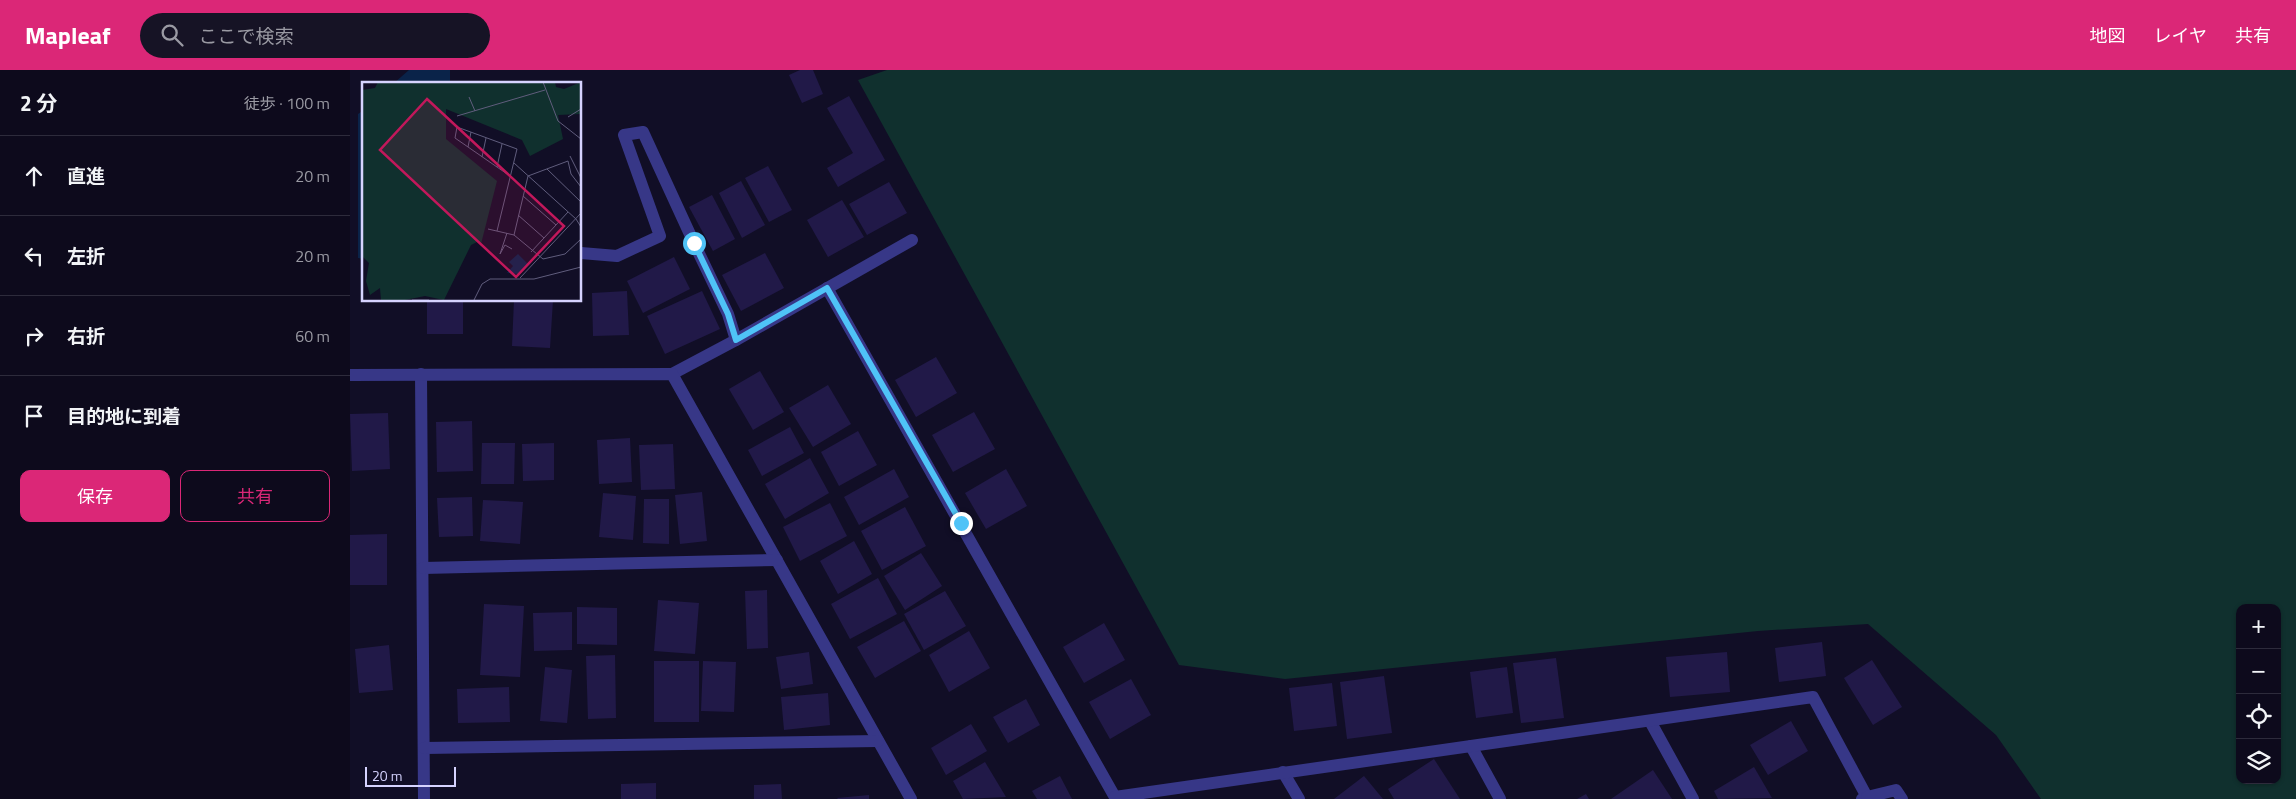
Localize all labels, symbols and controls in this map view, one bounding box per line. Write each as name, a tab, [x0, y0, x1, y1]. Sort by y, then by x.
search box	[140, 13, 490, 58]
text: Mapleaf	[25, 17, 110, 53]
icon: search	[158, 21, 186, 49]
text: ここで検索	[198, 21, 293, 50]
text: 地図	[2090, 22, 2126, 49]
text: レイヤ	[2154, 22, 2207, 49]
text: 共有	[2235, 22, 2271, 49]
inset map	[362, 82, 581, 301]
text: 2 分	[20, 87, 57, 119]
text: 徒歩 · 100 m	[244, 91, 330, 115]
text: 直進	[67, 161, 105, 190]
icon: ahead	[20, 162, 48, 190]
text: 20 m	[295, 164, 330, 188]
route start	[683, 232, 706, 255]
text: 左折	[67, 241, 105, 270]
icon: left	[20, 242, 48, 270]
text: 20 m	[295, 244, 330, 268]
text: 右折	[67, 321, 105, 350]
icon: right	[20, 322, 48, 350]
text: 60 m	[295, 324, 330, 348]
text: 目的地に到着	[67, 401, 181, 430]
icon: arrive	[20, 402, 48, 430]
button: 保存	[20, 470, 170, 522]
button: 共有	[180, 470, 330, 522]
route end	[950, 512, 973, 535]
map controls	[2236, 604, 2281, 784]
button: +	[2236, 604, 2281, 649]
button: −	[2236, 649, 2281, 694]
button: locate	[2236, 694, 2281, 739]
button: layers	[2236, 739, 2281, 784]
scale bar	[365, 764, 456, 787]
text: 20 m	[372, 765, 402, 786]

